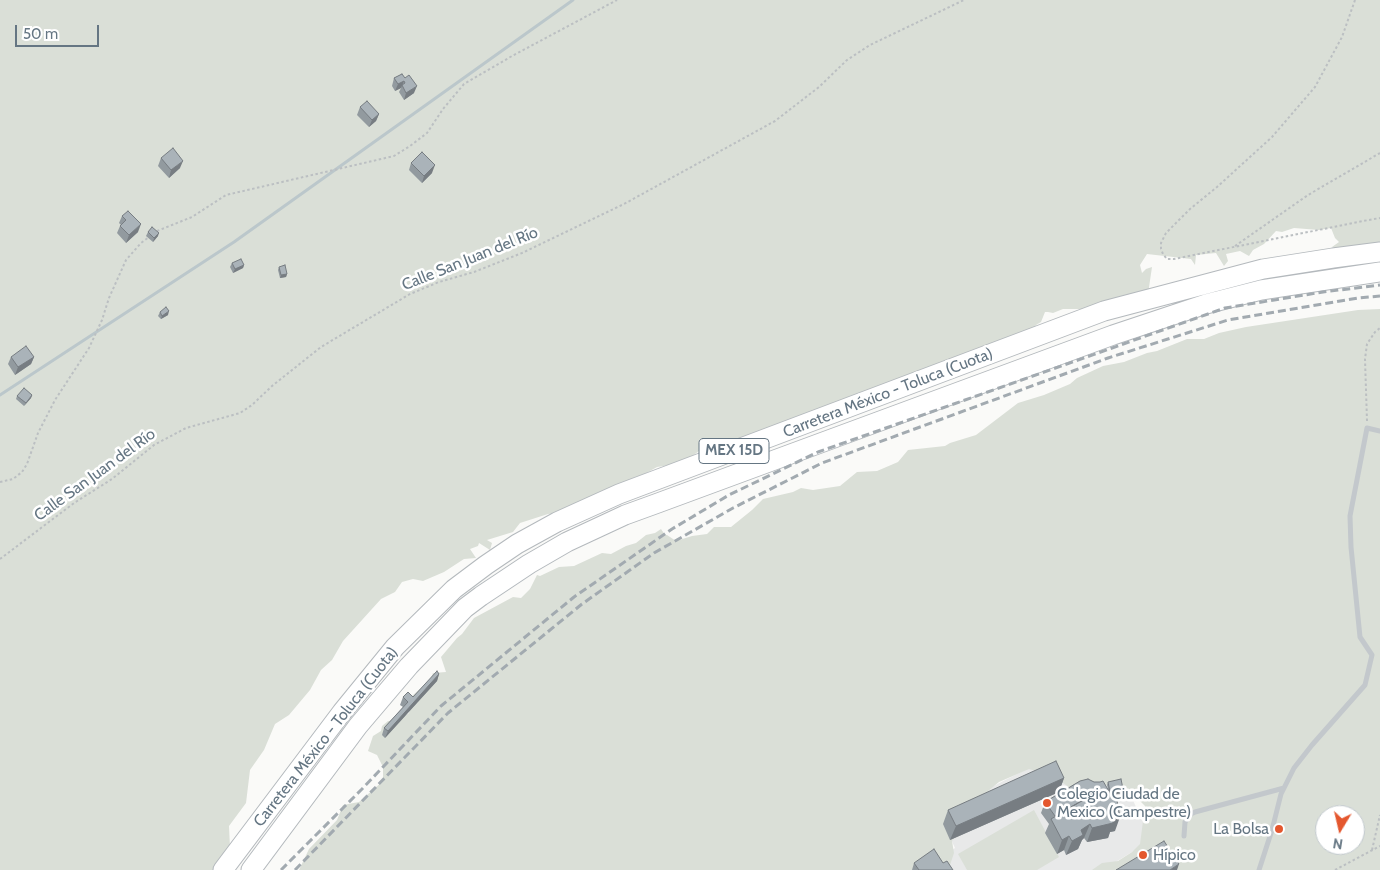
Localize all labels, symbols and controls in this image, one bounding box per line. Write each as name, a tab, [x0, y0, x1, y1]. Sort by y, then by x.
scale bar	[18, 15, 101, 47]
text: 50 m	[23, 25, 58, 43]
street label: Calle San Juan del Río	[399, 223, 541, 295]
street label: Carretera México - Toluca (Cuota)	[780, 344, 996, 442]
street label: Calle San Juan del Río	[31, 425, 159, 525]
road number: MEX 15D	[699, 438, 769, 464]
street label: Carretera México - Toluca (Cuota)	[250, 643, 402, 831]
place label: Colegio Ciudad de Mexico (Campestre)	[1057, 784, 1191, 822]
marker: Colegio Ciudad de Mexico (Campestre)	[1041, 797, 1053, 809]
north arrow	[1315, 805, 1365, 855]
place label: La Bolsa	[1213, 819, 1269, 839]
marker: La Bolsa	[1273, 823, 1285, 835]
text: N	[1332, 834, 1344, 853]
place label: Hípico	[1153, 845, 1196, 865]
marker: Hípico	[1137, 849, 1149, 861]

